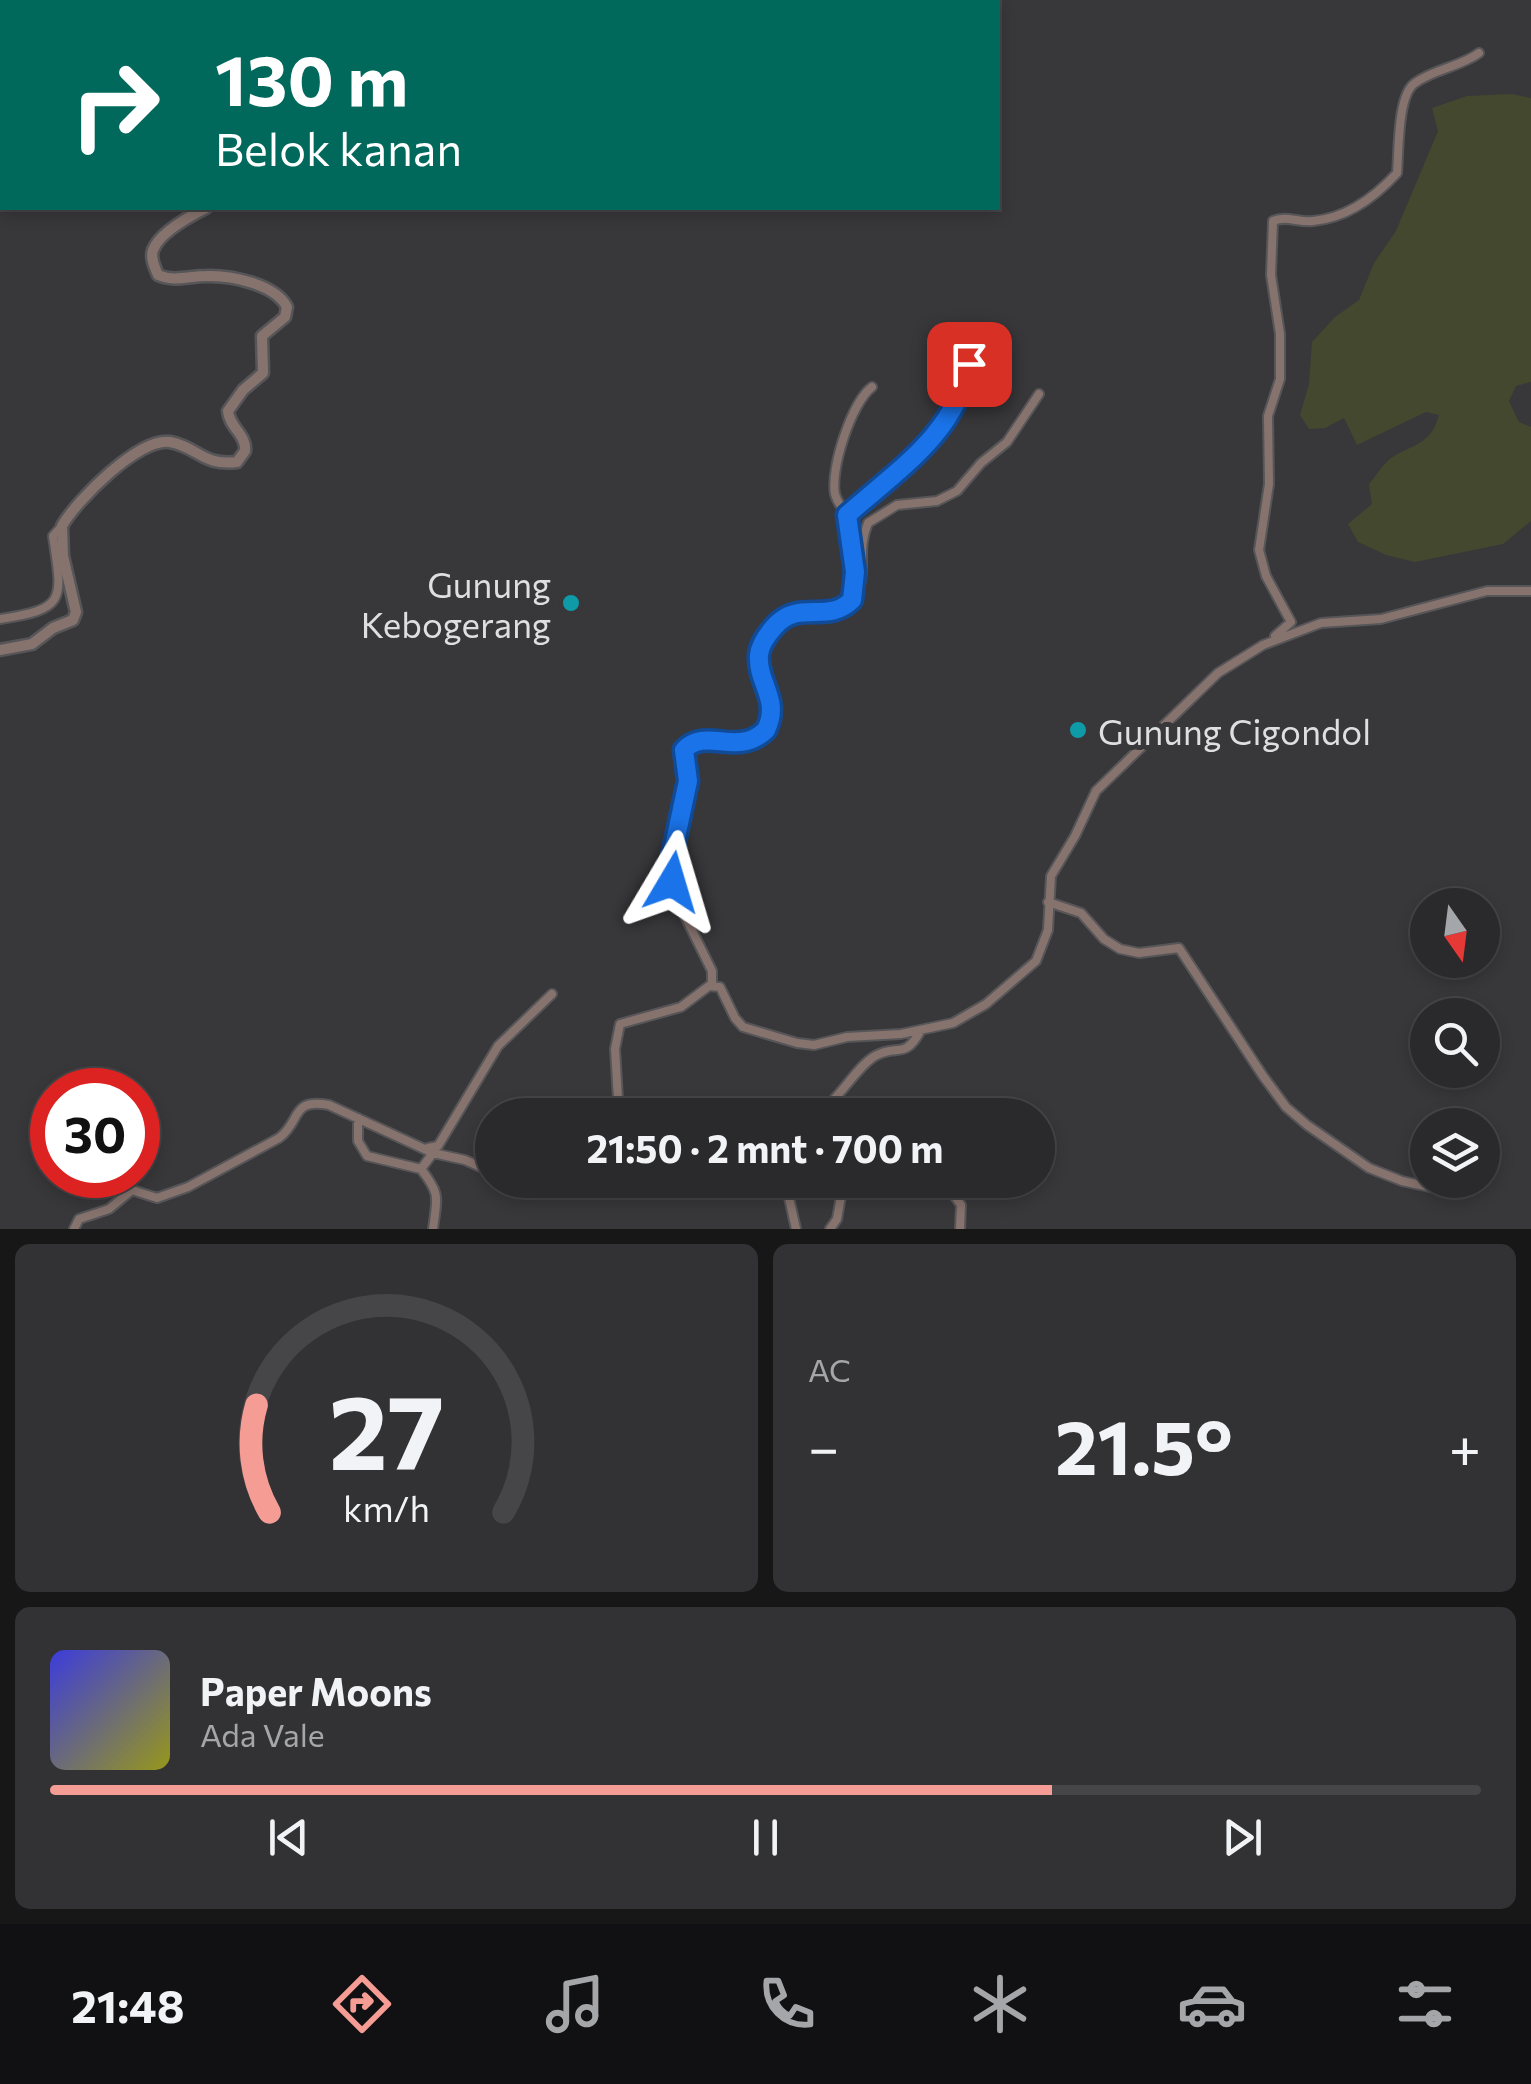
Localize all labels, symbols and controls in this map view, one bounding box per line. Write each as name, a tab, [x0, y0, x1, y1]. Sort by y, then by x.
text: 130 m	[215, 35, 408, 120]
icon: right	[50, 40, 180, 170]
text: Belok kanan	[215, 120, 462, 175]
pin	[927, 322, 1012, 407]
icon: arrive	[942, 337, 997, 392]
place label: Gunung Kebogerang	[361, 562, 551, 645]
marker: Gunung Kebogerang	[560, 592, 582, 614]
place label: Gunung Cigondol	[1098, 709, 1371, 752]
marker: Gunung Cigondol	[1067, 719, 1089, 741]
position arrow	[620, 830, 724, 934]
north arrow	[1410, 888, 1500, 978]
map controls	[1410, 888, 1500, 1198]
button: search	[1410, 998, 1500, 1088]
speed limit sign: 30	[30, 1068, 160, 1198]
button: layers	[1410, 1108, 1500, 1198]
text: 21:50 · 2 mnt · 700 m	[586, 1124, 944, 1171]
text: AC	[808, 1349, 851, 1389]
text: 27	[329, 1364, 444, 1491]
text: 21.5°	[1055, 1399, 1233, 1490]
text: −	[808, 1412, 839, 1479]
text: +	[1449, 1412, 1481, 1479]
text: km/h	[343, 1486, 430, 1529]
text: Paper Moons	[200, 1667, 432, 1714]
text: Ada Vale	[200, 1714, 325, 1754]
icon: previous	[261, 1810, 316, 1865]
icon: pause	[738, 1810, 793, 1865]
icon: next	[1215, 1810, 1270, 1865]
icon: directions	[327, 1969, 397, 2039]
icon: music	[540, 1969, 610, 2039]
icon: phone	[752, 1969, 822, 2039]
icon: climate	[965, 1969, 1035, 2039]
icon: car	[1177, 1969, 1247, 2039]
icon: filters	[1390, 1969, 1460, 2039]
text: 21:48	[71, 1977, 185, 2032]

